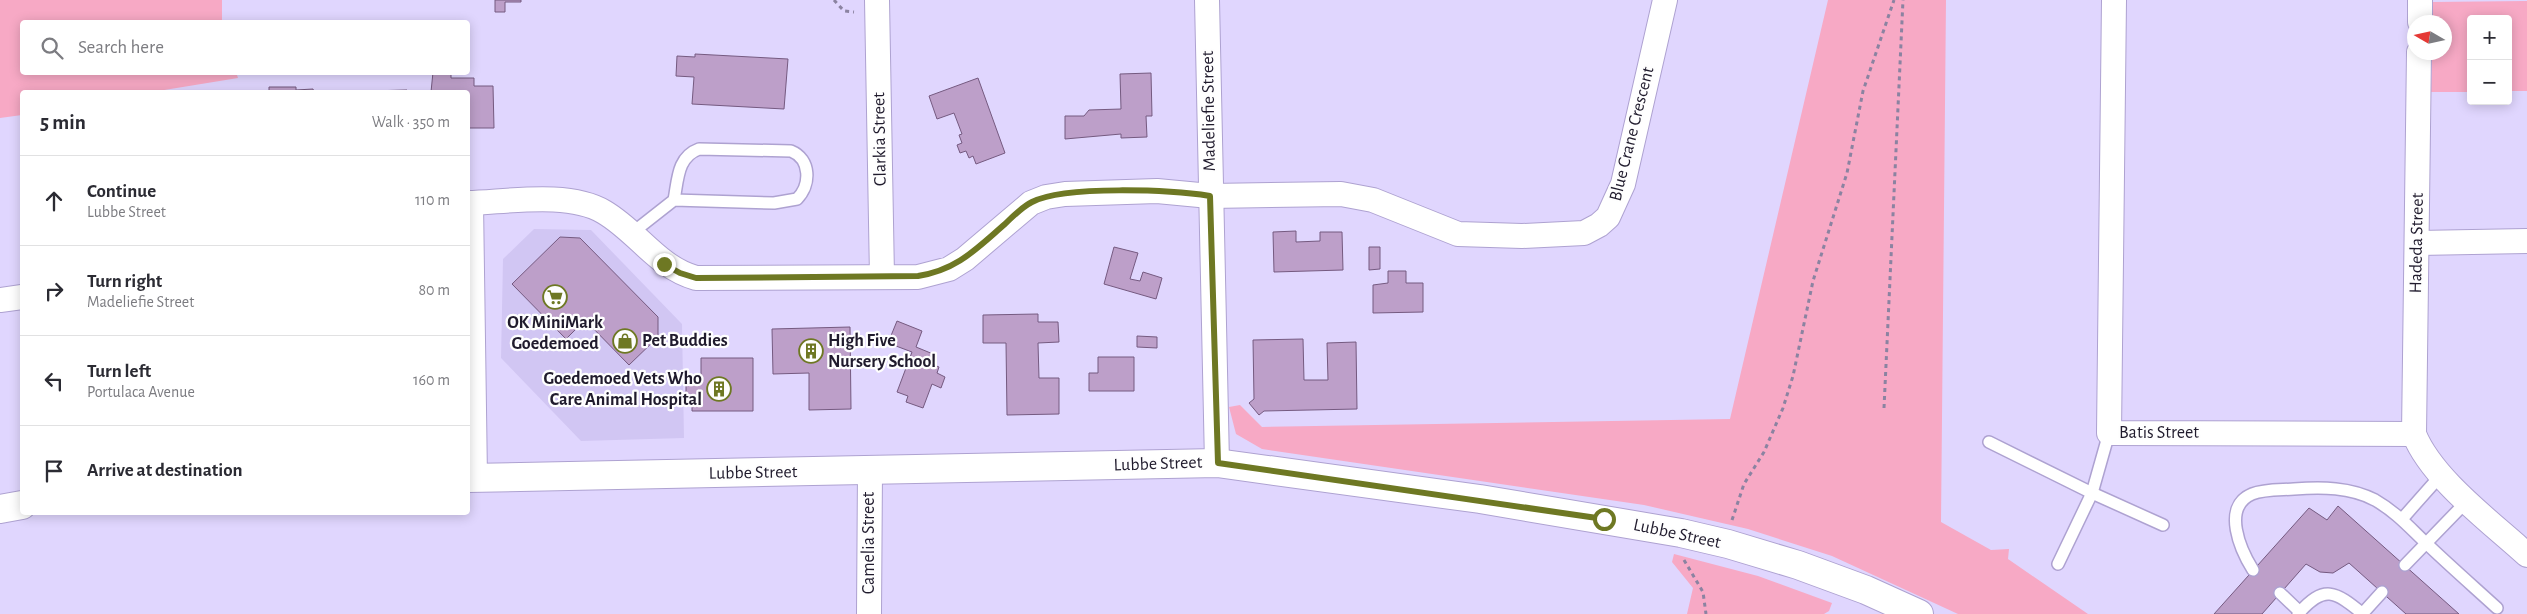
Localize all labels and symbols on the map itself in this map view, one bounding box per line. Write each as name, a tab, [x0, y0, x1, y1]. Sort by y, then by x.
north arrow	[2407, 15, 2452, 60]
street label: Madeliefie Street	[1199, 50, 1219, 171]
street label: Blue Crane Crescent	[1607, 65, 1657, 203]
street label: Clarkia Street	[870, 92, 890, 186]
street label: Hadeda Street	[2407, 192, 2427, 294]
route end	[653, 253, 676, 276]
supermarket icon: OK MiniMark Goedemoed	[542, 284, 568, 310]
place label: OK MiniMark Goedemoed	[507, 314, 603, 353]
shop icon: Pet Buddies	[612, 328, 638, 354]
place label: Pet Buddies	[642, 332, 728, 350]
place label: High Five Nursery School	[828, 332, 936, 371]
building icon: High Five Nursery School	[798, 338, 824, 364]
place label: Goedemoed Vets Who Care Animal Hospital	[543, 370, 702, 409]
building icon: Goedemoed Vets Who Care Animal Hospital	[706, 376, 732, 402]
street label: Batis Street	[2119, 424, 2199, 442]
street label: Lubbe Street	[1113, 453, 1203, 475]
street label: Lubbe Street	[708, 463, 798, 483]
street label: Camelia Street	[860, 491, 878, 594]
route start	[1593, 508, 1616, 531]
street label: Lubbe Street	[1632, 516, 1723, 552]

